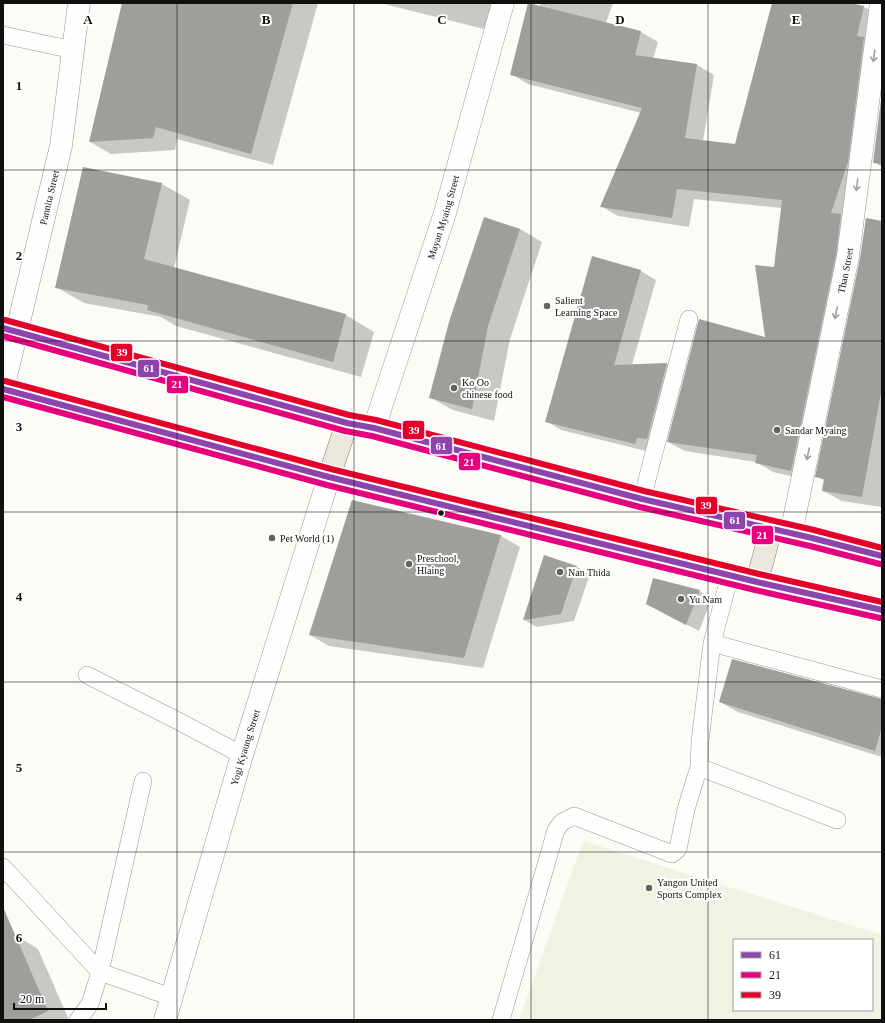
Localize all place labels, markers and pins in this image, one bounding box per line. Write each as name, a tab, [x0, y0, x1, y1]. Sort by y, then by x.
place label: Salient Learning Space	[555, 295, 618, 318]
marker: Salient Learning Space	[542, 301, 552, 311]
place label: Ko Oo chinese food	[462, 377, 513, 400]
marker: Ko Oo chinese food	[449, 383, 459, 393]
marker: Sandar Myaing	[772, 425, 782, 435]
place label: Sandar Myaing	[785, 425, 846, 436]
unlabelled marker	[436, 508, 446, 518]
marker: Pet World (1)	[267, 533, 277, 543]
place label: Pet World (1)	[280, 533, 334, 545]
place label: Preschool, Hlaing	[417, 553, 459, 576]
marker: Preschool, Hlaing	[404, 559, 414, 569]
marker: Nan Thida	[555, 567, 565, 577]
place label: Nan Thida	[568, 567, 611, 578]
marker: Yu Nam	[676, 594, 686, 604]
place label: Yu Nam	[689, 594, 722, 605]
place label: Yangon United Sports Complex	[657, 877, 722, 900]
marker: Yangon United Sports Complex	[644, 883, 654, 893]

